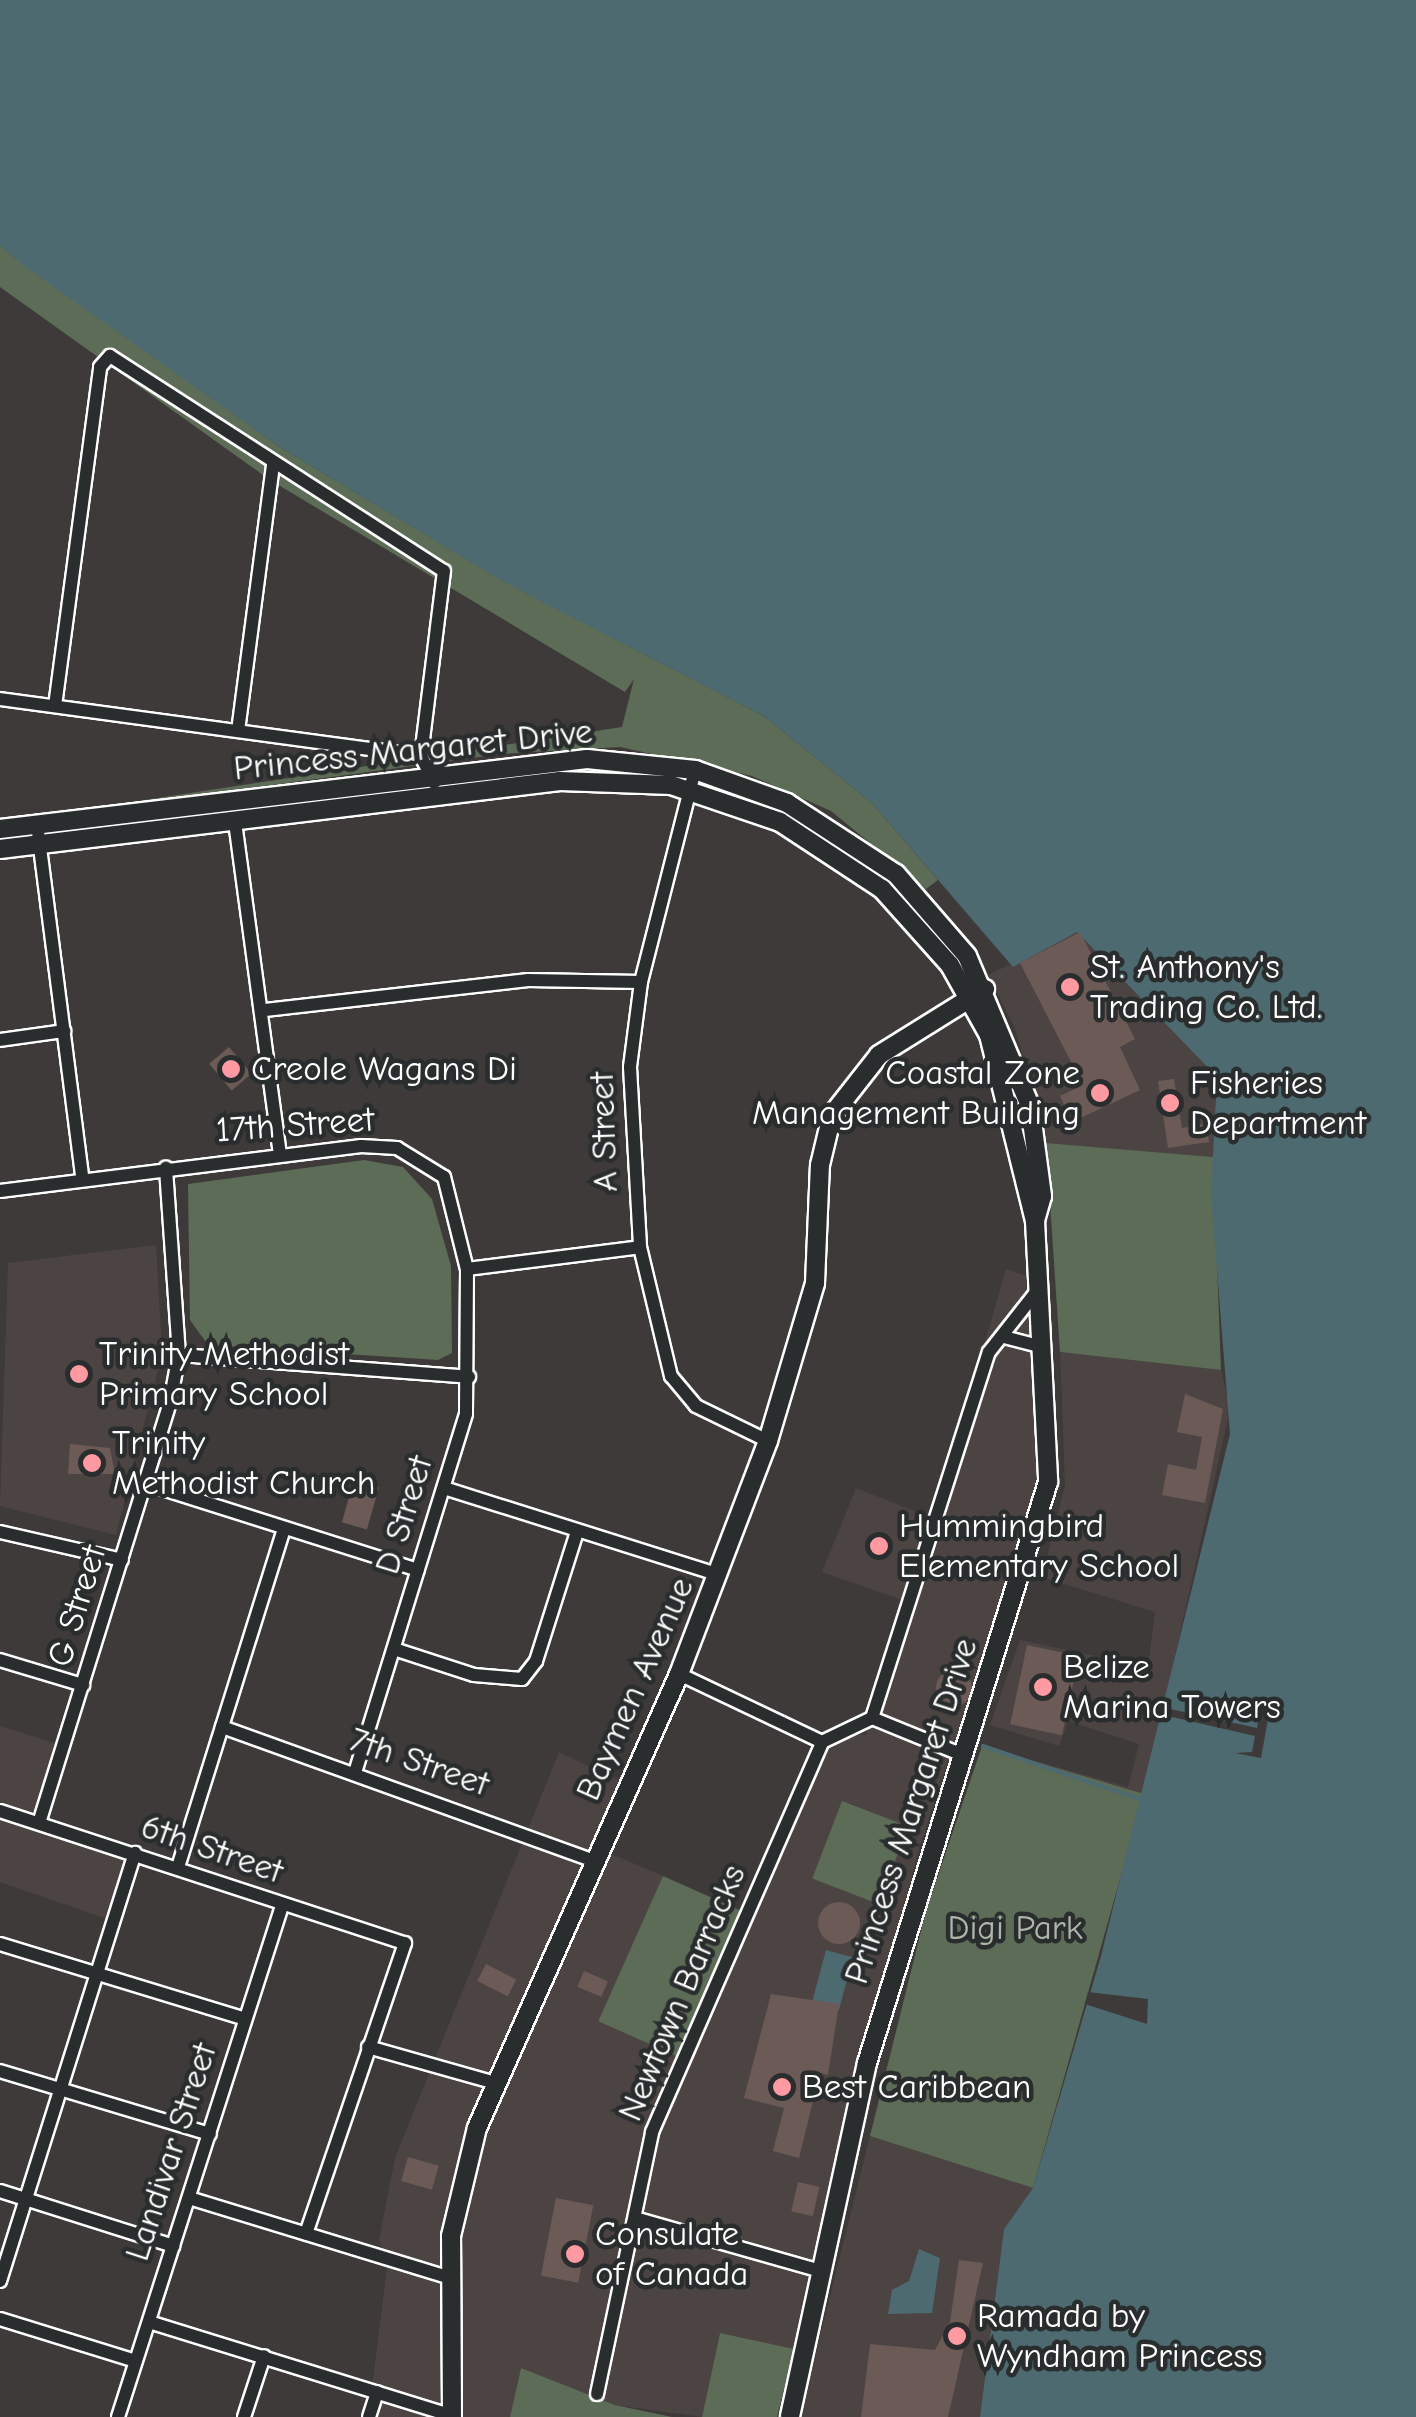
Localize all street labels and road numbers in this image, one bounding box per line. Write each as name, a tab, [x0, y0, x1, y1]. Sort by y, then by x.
street label: Princess Margaret Drive	[231, 710, 595, 790]
street label: A Street	[581, 1071, 627, 1193]
street label: 17th Street	[214, 1099, 376, 1151]
street label: D Street	[366, 1451, 442, 1579]
street label: G Street	[39, 1540, 115, 1672]
street label: Baymen Avenue	[567, 1571, 703, 1807]
street label: Princess Margaret Drive	[835, 1633, 987, 1989]
street label: 7th Street	[344, 1719, 494, 1805]
street label: 6th Street	[136, 1805, 288, 1893]
street label: Newtown Barracks	[609, 1859, 755, 2127]
street label: Landivar Street	[116, 2038, 226, 2266]

